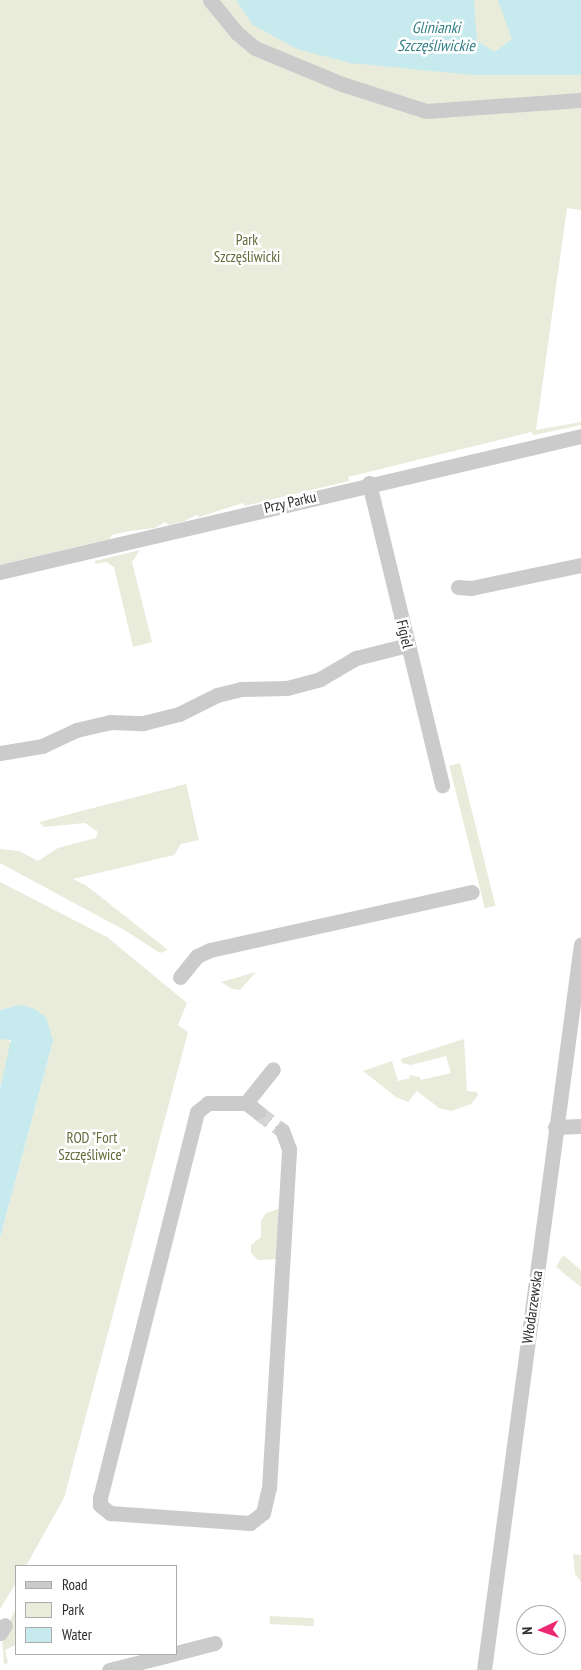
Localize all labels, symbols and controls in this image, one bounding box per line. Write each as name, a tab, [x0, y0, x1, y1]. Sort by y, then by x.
water label: Glinianki Szczęśliwickie	[397, 17, 475, 55]
park label: Park Szczęśliwicki	[214, 230, 280, 265]
street label: Przy Parku	[262, 487, 318, 517]
street label: Figiel	[393, 618, 417, 650]
park label: ROD "Fort Szczęśliwice"	[58, 1128, 126, 1163]
street label: Włodarzewska	[518, 1269, 546, 1345]
legend	[15, 1565, 178, 1655]
text: Road	[62, 1575, 88, 1594]
text: Park	[62, 1600, 84, 1619]
north arrow	[516, 1605, 566, 1655]
text: Water	[62, 1625, 92, 1644]
text: N	[518, 1626, 536, 1635]

